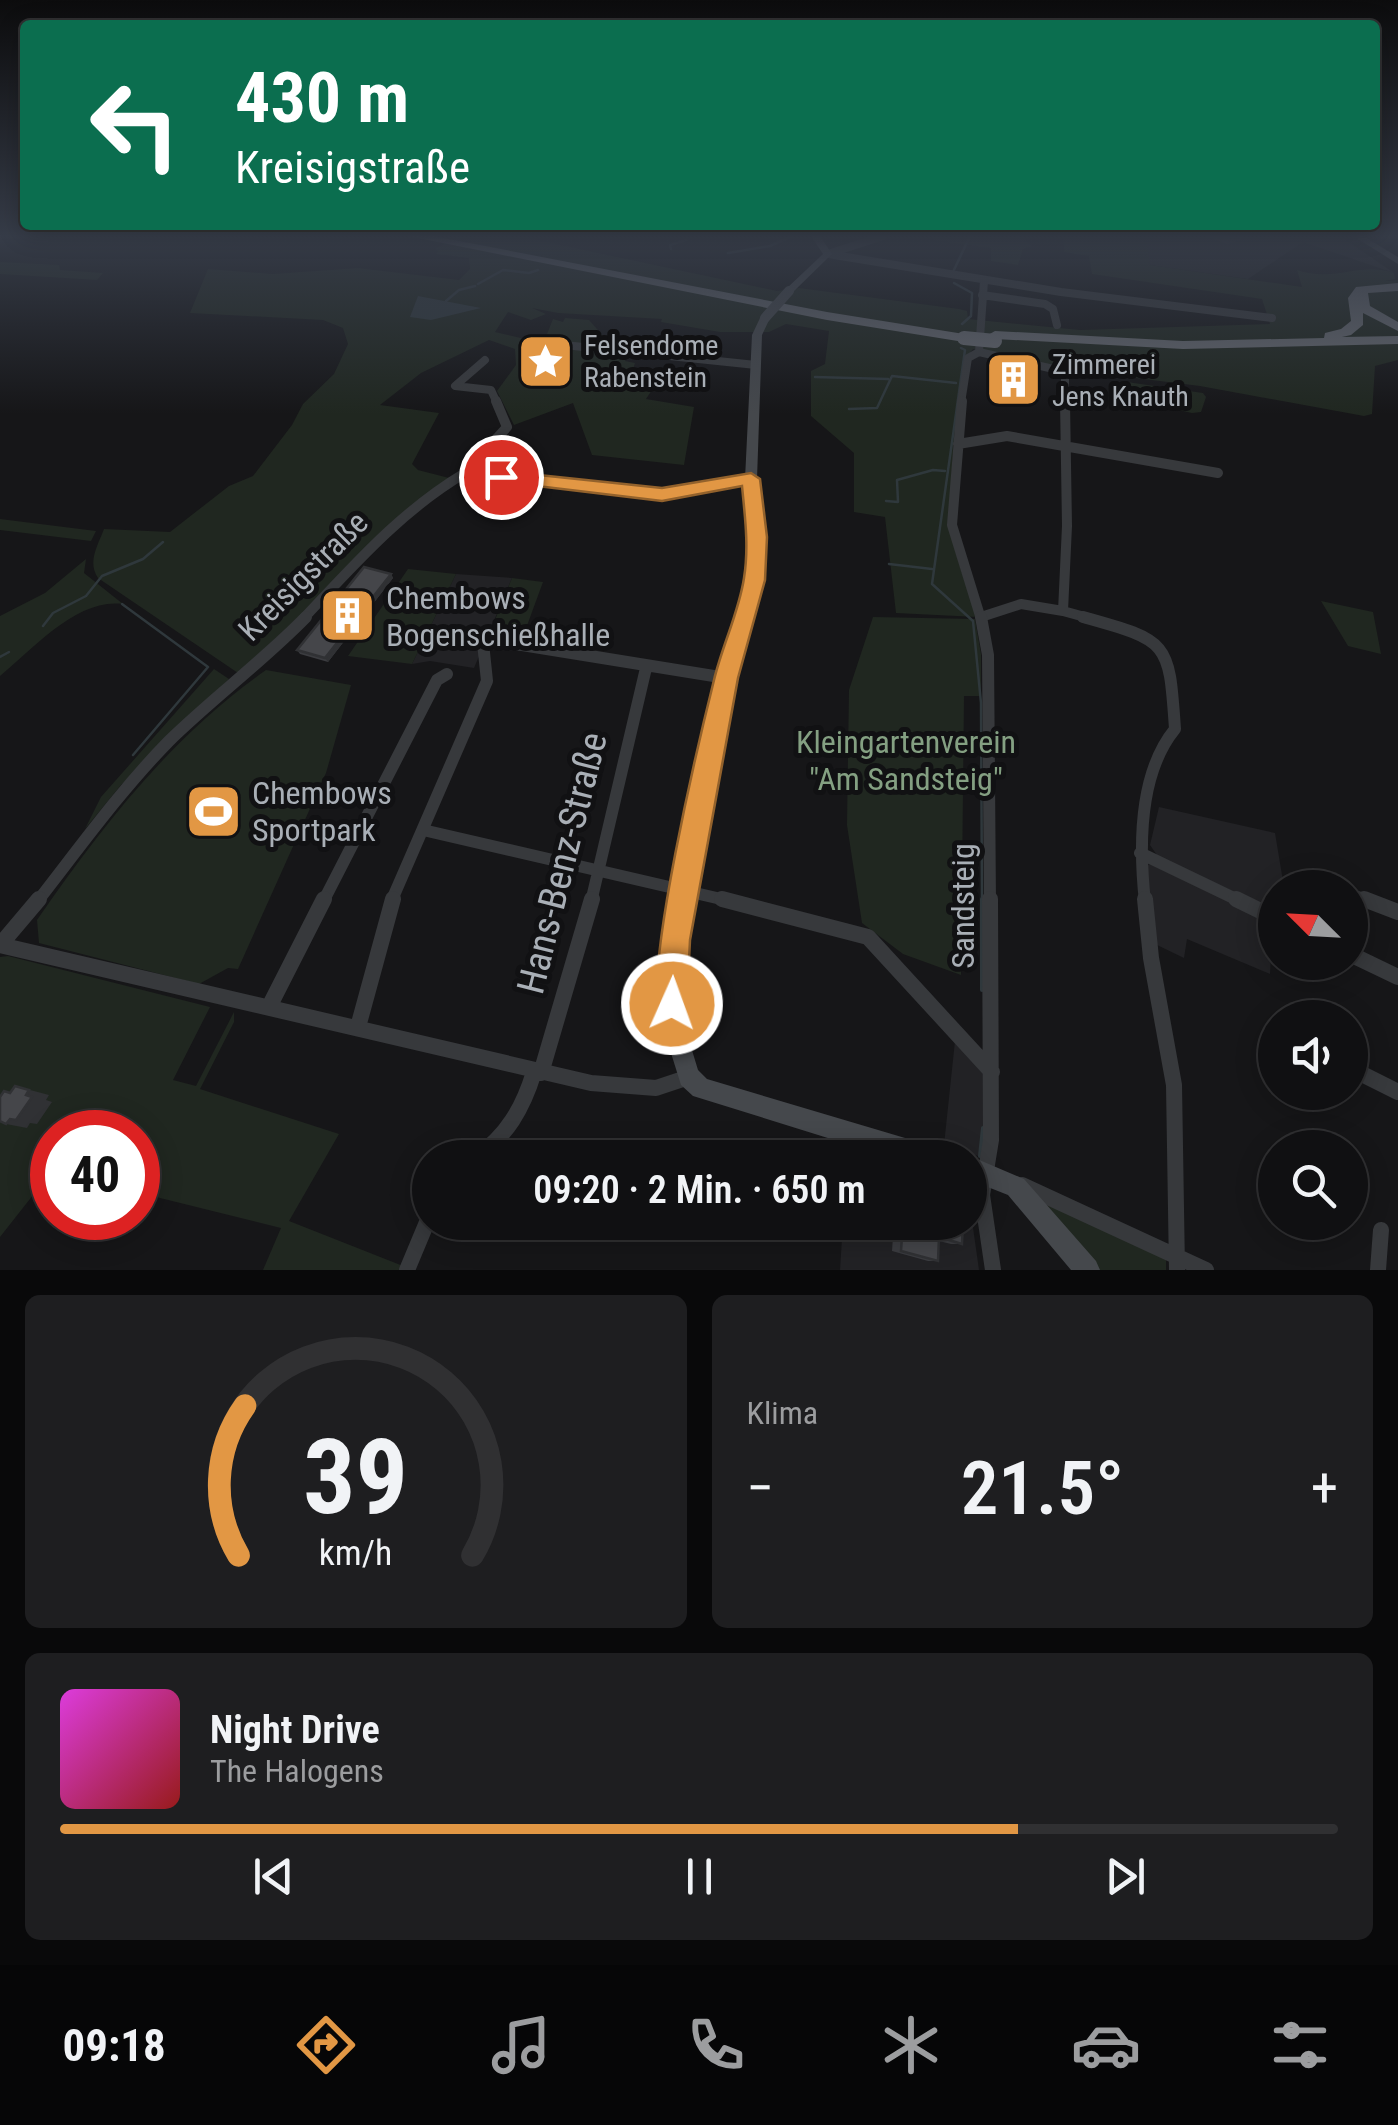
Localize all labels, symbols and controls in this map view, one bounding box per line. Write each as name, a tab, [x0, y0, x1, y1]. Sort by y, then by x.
text: 430 m	[235, 57, 409, 139]
icon: left	[70, 60, 200, 190]
text: Kreisigstraße	[235, 141, 470, 194]
place label: Felsendome Rabenstein	[584, 329, 718, 394]
place icon: Felsendome Rabenstein	[515, 331, 575, 391]
place label: Zimmerei Jens Knauth	[1052, 348, 1189, 413]
building icon: Zimmerei Jens Knauth	[983, 350, 1043, 410]
pin	[459, 435, 544, 520]
icon: arrive	[474, 450, 529, 505]
street label: Kreisigstraße	[230, 503, 376, 649]
place label: Chembows Bogenschießhalle	[386, 579, 610, 654]
building icon: Chembows Bogenschießhalle	[317, 586, 377, 646]
park label: Kleingartenverein "Am Sandsteig"	[796, 723, 1016, 798]
street label: Hans-Benz-Straße	[508, 728, 616, 998]
place label: Chembows Sportpark	[252, 774, 392, 849]
sports icon: Chembows Sportpark	[183, 781, 243, 841]
street label: Sandsteig	[944, 843, 982, 969]
north arrow	[1258, 870, 1368, 980]
map controls	[1258, 870, 1368, 1240]
position arrow	[620, 952, 724, 1056]
button: sound	[1258, 1000, 1368, 1110]
speed limit sign: 40	[30, 1110, 160, 1240]
button: search	[1258, 1130, 1368, 1240]
text: 09:20 · 2 Min. · 650 m	[533, 1168, 866, 1212]
text: Klima	[747, 1394, 818, 1432]
text: 39	[303, 1417, 408, 1538]
text: 21.5°	[961, 1444, 1124, 1532]
text: −	[747, 1456, 774, 1520]
text: +	[1311, 1456, 1338, 1520]
text: km/h	[319, 1532, 393, 1574]
text: Night Drive	[210, 1708, 380, 1752]
text: The Halogens	[210, 1752, 384, 1790]
icon: previous	[246, 1849, 301, 1904]
icon: pause	[672, 1849, 727, 1904]
icon: next	[1098, 1849, 1153, 1904]
icon: directions	[291, 2010, 361, 2080]
icon: music	[486, 2010, 556, 2080]
icon: phone	[681, 2010, 751, 2080]
icon: climate	[876, 2010, 946, 2080]
icon: car	[1071, 2010, 1141, 2080]
icon: filters	[1265, 2010, 1335, 2080]
text: 09:18	[62, 2019, 166, 2072]

